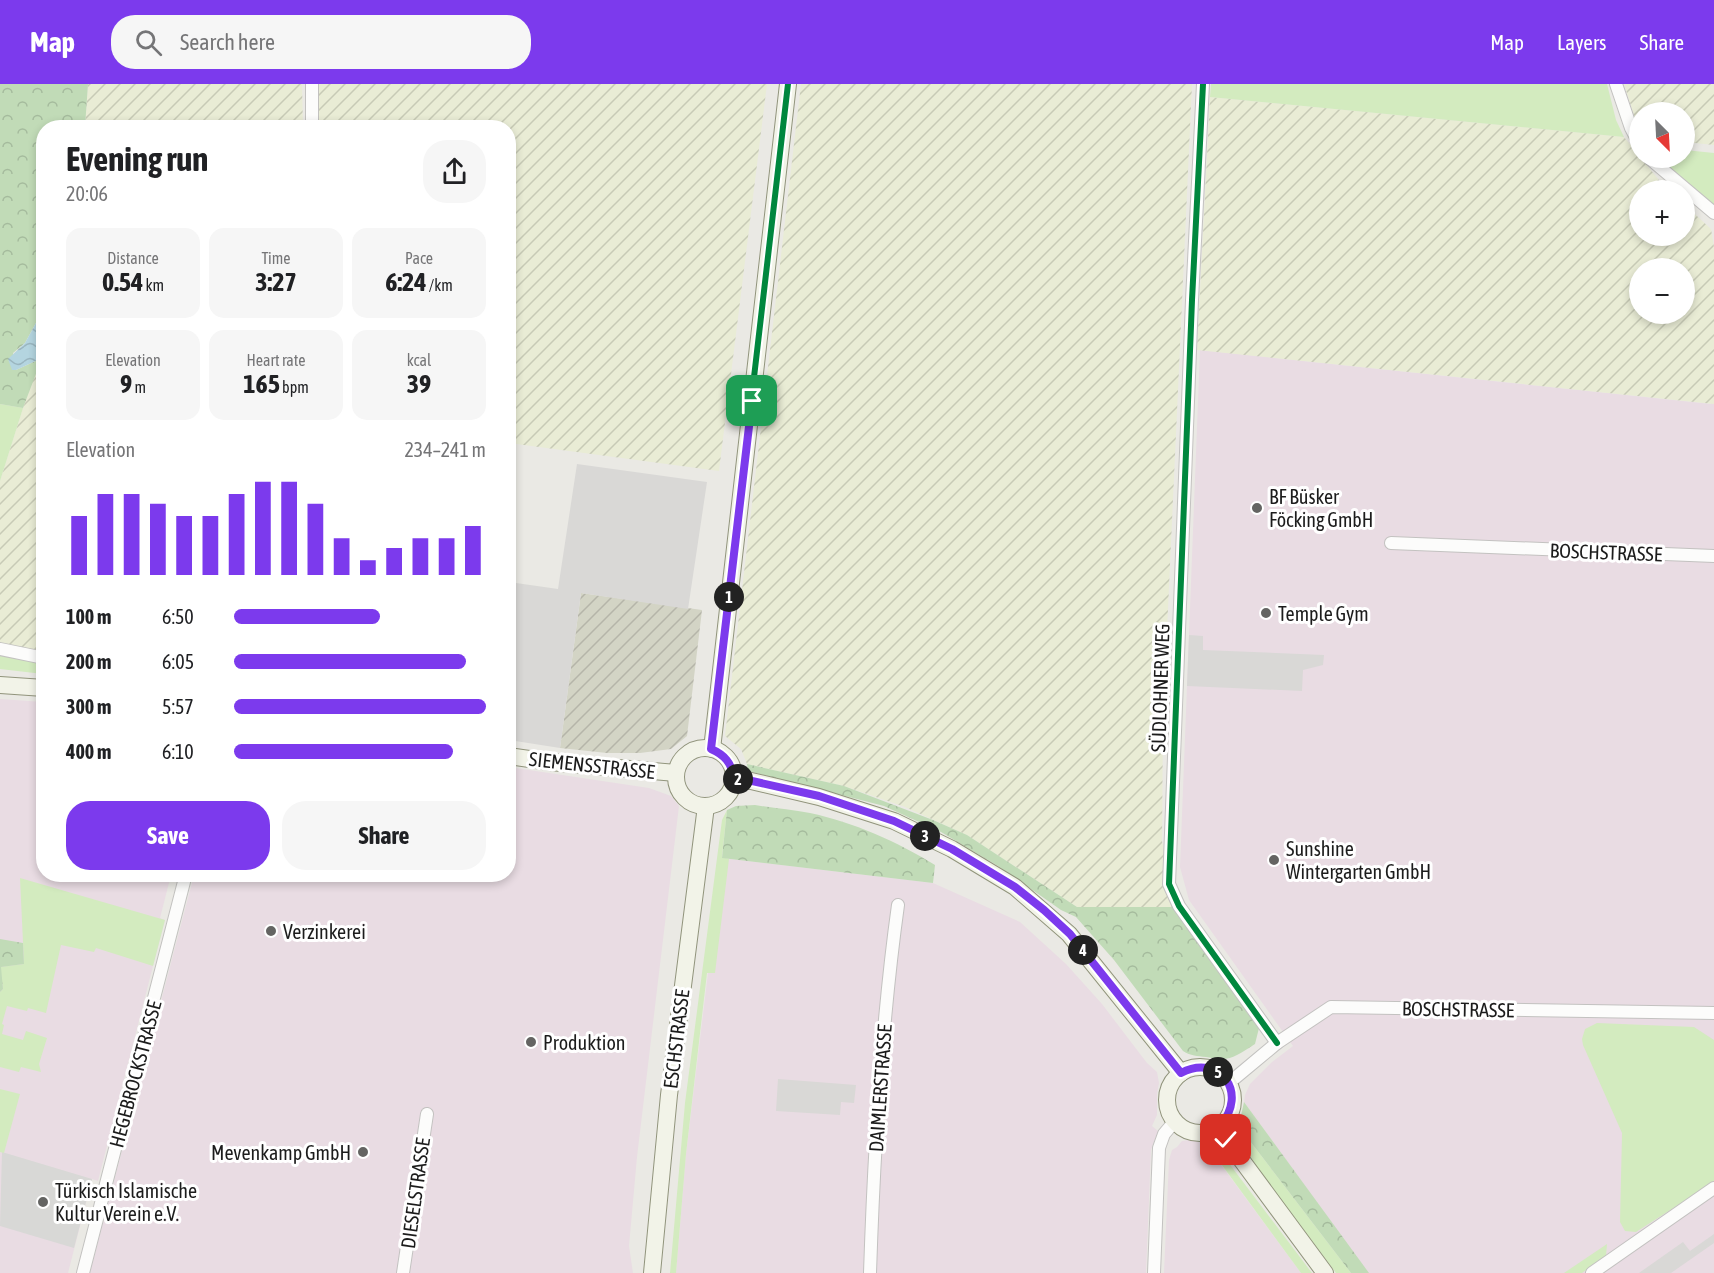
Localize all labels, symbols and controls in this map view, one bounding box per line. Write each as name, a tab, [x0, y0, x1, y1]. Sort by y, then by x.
search box	[111, 15, 531, 69]
text: Map	[30, 26, 75, 58]
icon: search	[132, 26, 165, 59]
text: Search here	[180, 29, 275, 55]
text: Map	[1490, 30, 1524, 54]
text: Layers	[1557, 30, 1607, 54]
text: Share	[1640, 30, 1684, 54]
north arrow	[1629, 102, 1695, 168]
map controls	[1629, 102, 1695, 324]
text: Evening run	[66, 140, 208, 178]
button: share	[423, 140, 486, 203]
button: +	[1629, 180, 1695, 246]
text: 20:06	[66, 182, 108, 205]
text: Distance	[107, 249, 159, 267]
text: Time	[261, 249, 291, 267]
text: Pace	[405, 249, 433, 267]
button: −	[1629, 258, 1695, 324]
text: 0.54	[102, 267, 143, 297]
text: 3:27	[255, 267, 297, 297]
text: 6:24	[385, 267, 427, 297]
text: km	[143, 276, 164, 294]
text: /km	[427, 276, 453, 294]
text: Elevation	[105, 351, 161, 369]
text: Heart rate	[247, 351, 305, 369]
text: kcal	[407, 351, 431, 369]
text: 9	[120, 369, 132, 399]
text: 165	[243, 369, 280, 399]
text: 39	[407, 369, 431, 399]
pin	[726, 375, 777, 426]
text: m	[132, 378, 146, 396]
text: bpm	[280, 378, 309, 396]
icon: arrive	[735, 384, 768, 417]
text: Elevation	[66, 438, 135, 461]
text: 234–241 m	[404, 438, 486, 461]
place label: BF Büsker Föcking GmbH	[1269, 485, 1373, 531]
marker: BF Büsker Föcking GmbH	[1250, 501, 1264, 515]
street label: BOSCHSTRASSE	[1549, 539, 1663, 565]
pin: 1	[714, 582, 744, 612]
text: 1	[725, 588, 733, 606]
place label: Temple Gym	[1278, 602, 1369, 625]
text: 100 m	[66, 605, 111, 628]
text: 6:50	[162, 605, 194, 628]
marker: Temple Gym	[1259, 606, 1273, 620]
street label: SÜDLOHNER WEG	[1146, 623, 1174, 753]
text: 200 m	[66, 650, 111, 673]
text: 6:05	[162, 650, 194, 673]
text: 300 m	[66, 695, 111, 718]
text: 5:57	[162, 695, 194, 718]
text: 400 m	[66, 740, 111, 763]
text: 6:10	[162, 740, 194, 763]
street label: SIEMENSSTRASSE	[528, 747, 657, 783]
pin: 2	[723, 764, 753, 794]
text: 2	[734, 770, 742, 788]
button: Save	[66, 801, 270, 870]
button: Share	[282, 801, 486, 870]
pin: 3	[910, 821, 940, 851]
text: 3	[921, 827, 929, 845]
place label: Sunshine Wintergarten GmbH	[1286, 837, 1431, 883]
marker: Sunshine Wintergarten GmbH	[1267, 853, 1281, 867]
place label: Verzinkerei	[283, 920, 366, 943]
marker: Verzinkerei	[264, 924, 278, 938]
pin: 4	[1068, 935, 1098, 965]
text: 4	[1079, 941, 1087, 959]
street label: ESCHSTRASSE	[659, 988, 694, 1090]
street label: HEGEBROCKSTRASSE	[104, 997, 166, 1150]
street label: BOSCHSTRASSE	[1402, 997, 1515, 1021]
street label: DAIMLERSTRASSE	[864, 1023, 896, 1153]
place label: Produktion	[543, 1031, 626, 1054]
marker: Produktion	[524, 1035, 538, 1049]
pin: 5	[1203, 1057, 1233, 1087]
text: 5	[1214, 1063, 1222, 1081]
pin	[1200, 1114, 1251, 1165]
icon: check	[1209, 1123, 1242, 1156]
street label: DIESELSTRASSE	[396, 1136, 434, 1250]
place label: Mevenkamp GmbH	[211, 1141, 351, 1164]
marker: Mevenkamp GmbH	[356, 1145, 370, 1159]
place label: Türkisch Islamische Kultur Verein e.V.	[55, 1179, 197, 1225]
marker: Türkisch Islamische Kultur Verein e.V.	[36, 1195, 50, 1209]

